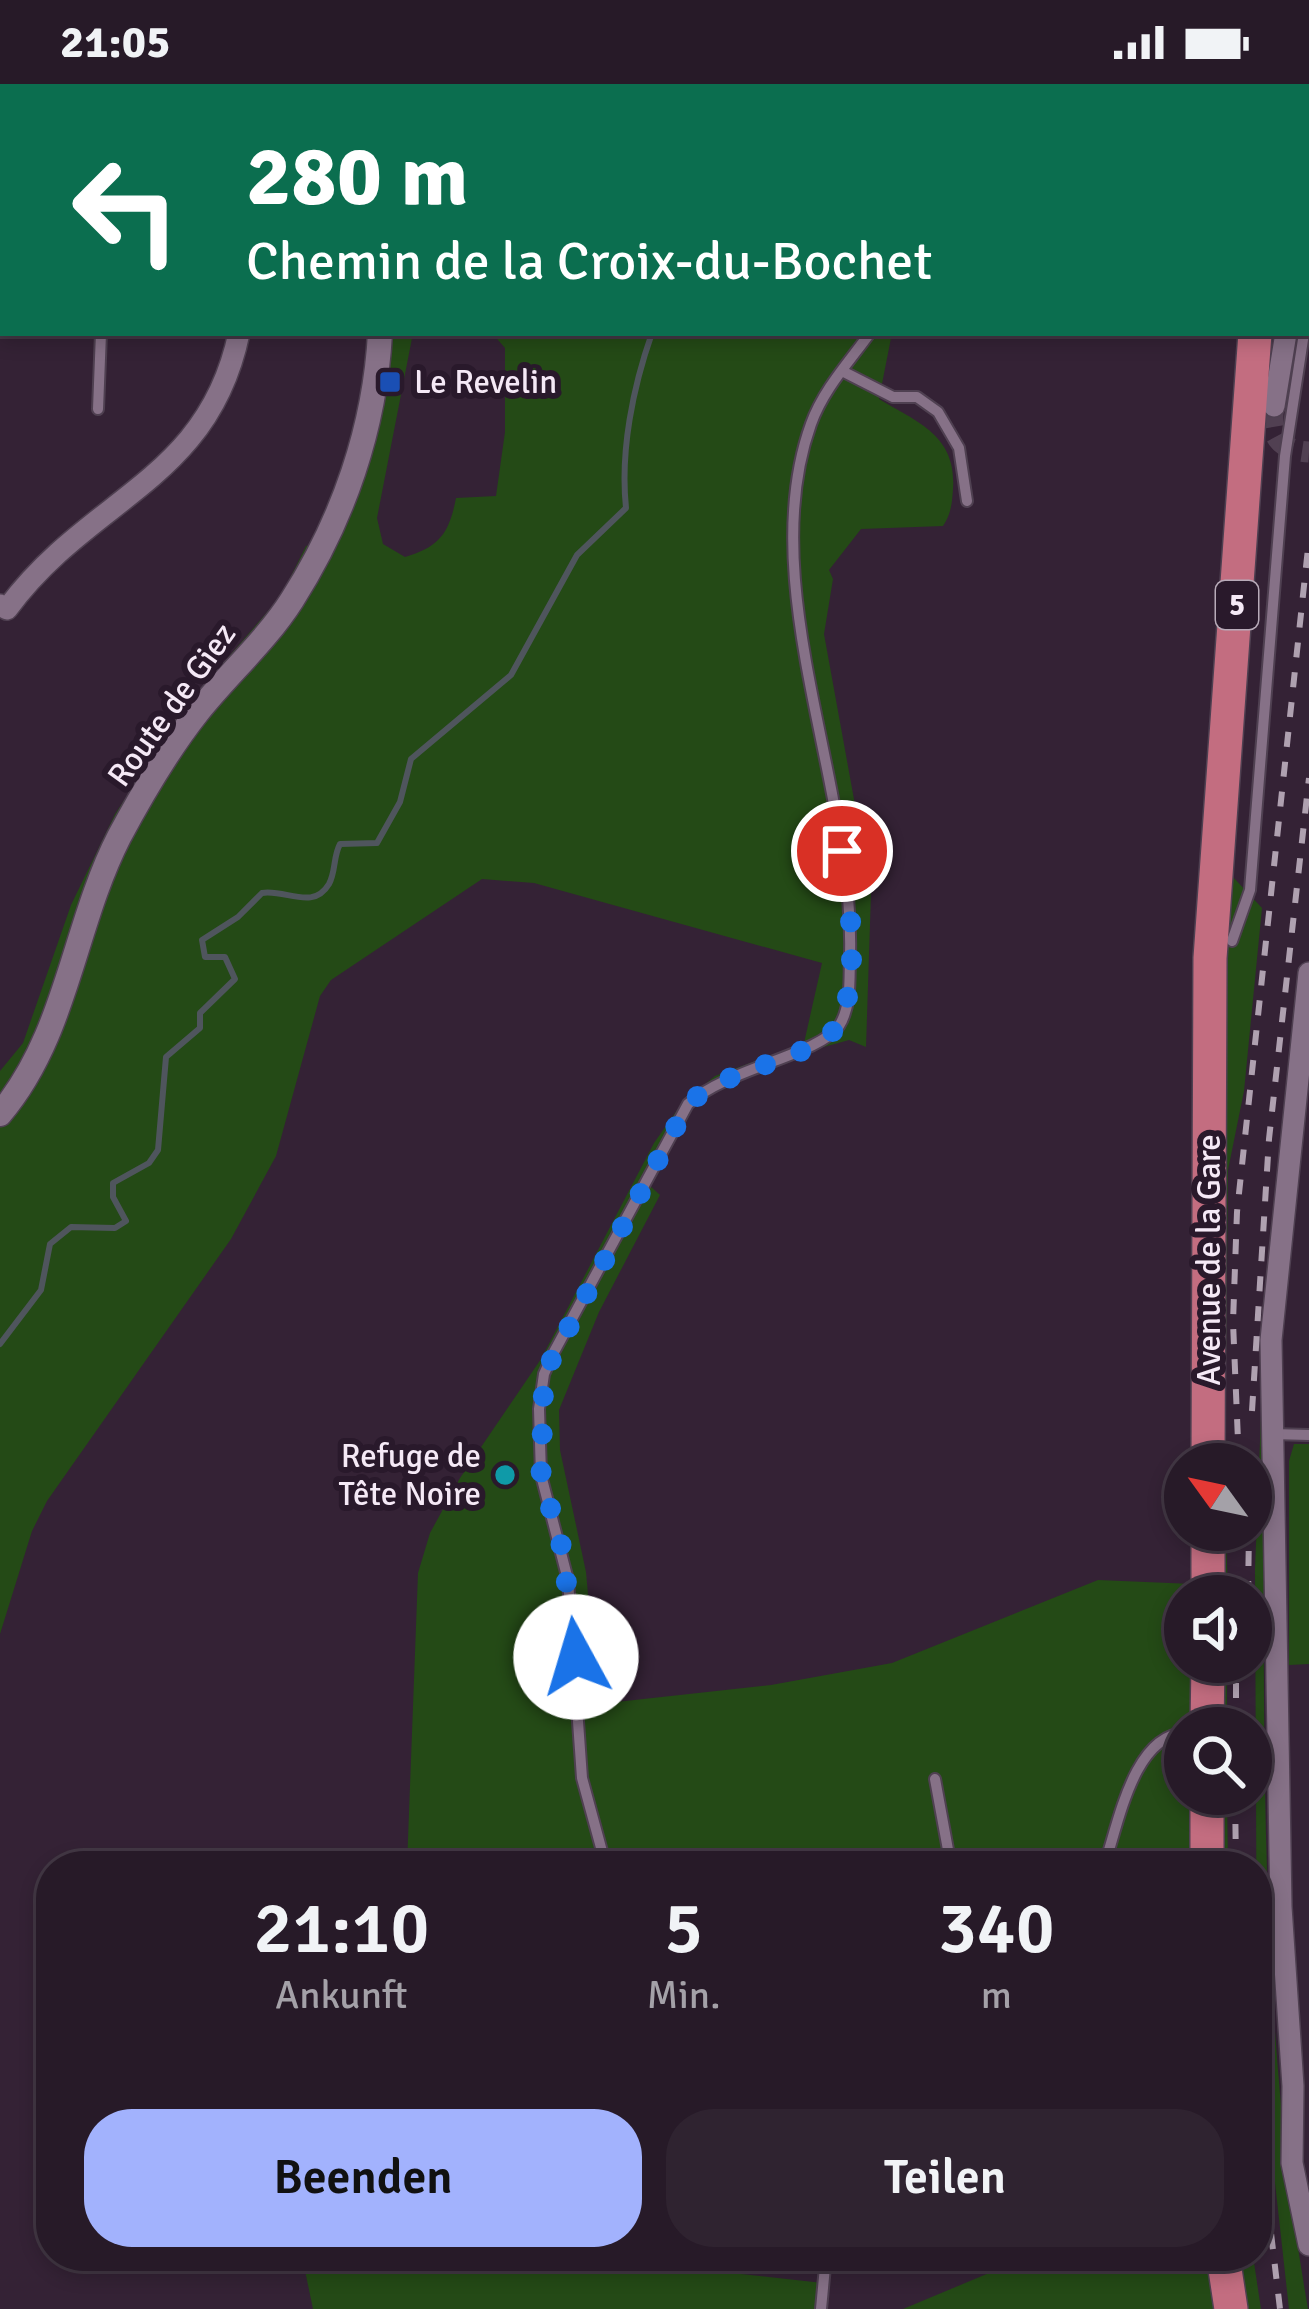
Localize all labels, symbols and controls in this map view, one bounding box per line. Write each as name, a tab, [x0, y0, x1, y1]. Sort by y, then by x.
text: 21:05	[60, 15, 170, 70]
text: 280 m	[246, 125, 468, 229]
icon: left	[48, 132, 204, 288]
text: Chemin de la Croix-du-Bochet	[246, 228, 932, 295]
place label: Le Revelin	[414, 362, 557, 403]
marker: Le Revelin	[377, 369, 403, 395]
road number: 5	[1216, 581, 1258, 629]
street label: Route de Giez	[99, 615, 245, 795]
pin	[791, 800, 893, 902]
icon: arrive	[809, 818, 875, 884]
street label: Avenue de la Gare	[1189, 1134, 1230, 1386]
place label: Refuge de Tête Noire	[339, 1436, 481, 1515]
north arrow	[1164, 1443, 1272, 1551]
map controls	[1164, 1443, 1272, 1815]
marker: Refuge de Tête Noire	[492, 1462, 518, 1488]
button: sound	[1164, 1575, 1272, 1683]
position arrow	[513, 1594, 639, 1720]
button: search	[1164, 1707, 1272, 1815]
text: 21:10	[253, 1884, 429, 1973]
text: 5	[664, 1884, 703, 1973]
text: 340	[938, 1884, 1055, 1973]
text: Ankunft	[275, 1971, 407, 2019]
text: Min.	[647, 1971, 720, 2019]
text: m	[981, 1971, 1012, 2019]
button: Beenden	[84, 2109, 642, 2247]
button: Teilen	[666, 2109, 1224, 2247]

